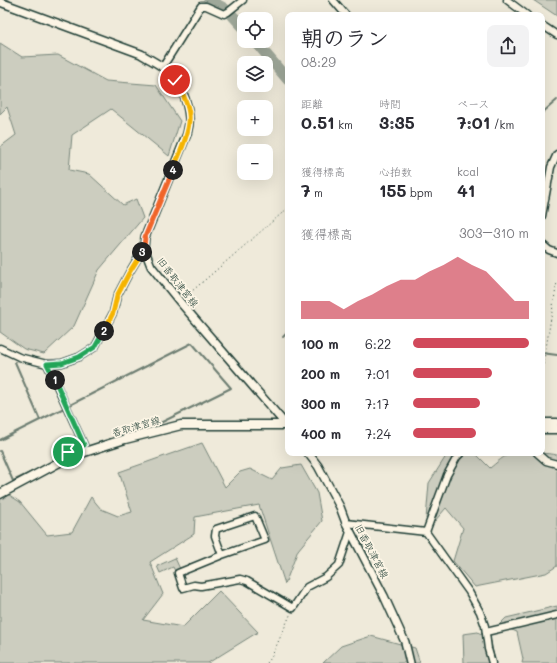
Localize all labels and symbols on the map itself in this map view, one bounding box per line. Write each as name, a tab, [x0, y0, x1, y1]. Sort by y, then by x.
pin	[158, 63, 192, 97]
pin: 4	[163, 160, 183, 180]
pin: 3	[132, 242, 152, 262]
street label: 旧香取津宮線	[154, 254, 202, 310]
pin: 2	[94, 321, 114, 341]
pin: 1	[45, 370, 65, 390]
street label: 香取津宮線	[110, 412, 162, 440]
pin	[51, 435, 85, 469]
street label: 旧香取津宮線	[352, 521, 392, 581]

